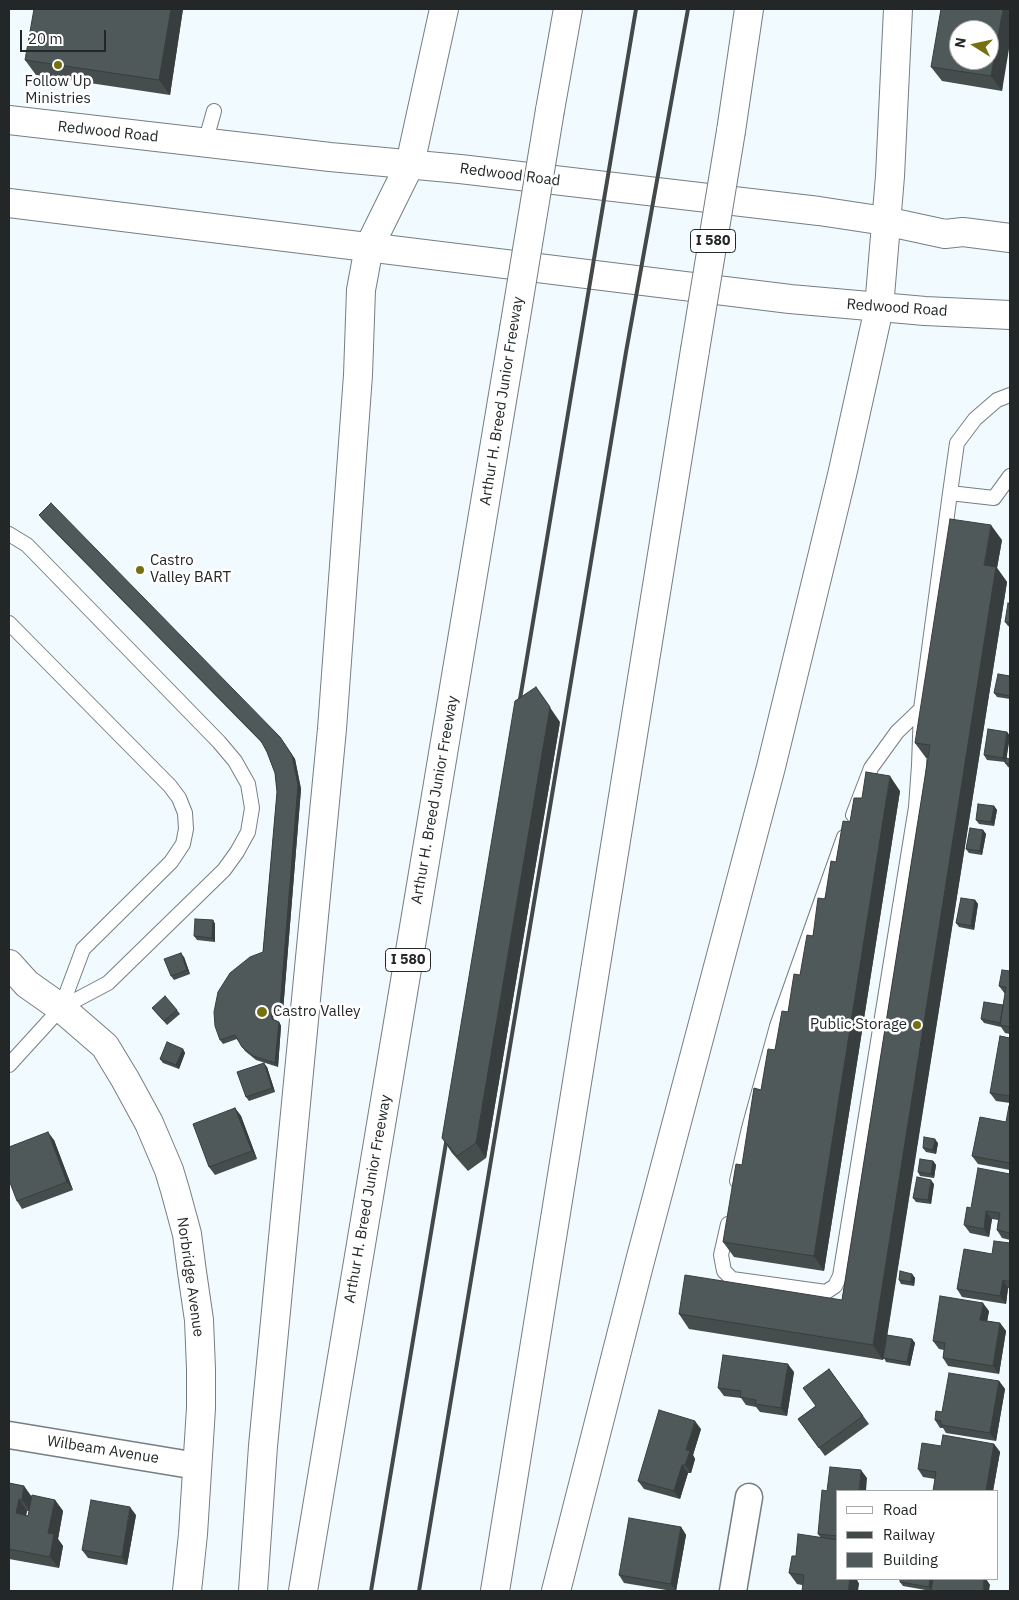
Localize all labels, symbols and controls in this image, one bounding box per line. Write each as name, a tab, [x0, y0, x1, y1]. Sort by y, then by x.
scale bar	[22, 20, 109, 52]
north arrow	[949, 20, 999, 70]
text: 20 m	[28, 29, 63, 48]
text: N	[950, 36, 970, 49]
marker: Follow Up Ministries	[52, 59, 64, 71]
place label: Follow Up Ministries	[25, 73, 91, 108]
street label: Redwood Road	[57, 118, 159, 146]
street label: Redwood Road	[459, 160, 561, 190]
road number: I 580	[690, 230, 736, 252]
street label: Arthur H. Breed Junior Freeway	[477, 295, 527, 507]
street label: Redwood Road	[846, 295, 948, 321]
place label: Castro Valley BART	[150, 552, 231, 587]
marker: Castro Valley BART	[134, 564, 146, 576]
street label: Arthur H. Breed Junior Freeway	[408, 694, 462, 906]
road number: I 580	[386, 948, 430, 972]
place label: Castro Valley	[273, 1003, 361, 1021]
marker: Castro Valley	[255, 1005, 269, 1019]
place label: Public Storage	[810, 1016, 907, 1034]
marker: Public Storage	[911, 1019, 923, 1031]
street label: Arthur H. Breed Junior Freeway	[341, 1093, 395, 1305]
street label: Norbridge Avenue	[173, 1216, 207, 1338]
street label: Wilbeam Avenue	[46, 1432, 160, 1468]
legend	[836, 1490, 999, 1580]
text: Road	[883, 1500, 918, 1519]
text: Railway	[883, 1525, 935, 1544]
text: Building	[883, 1550, 938, 1569]

